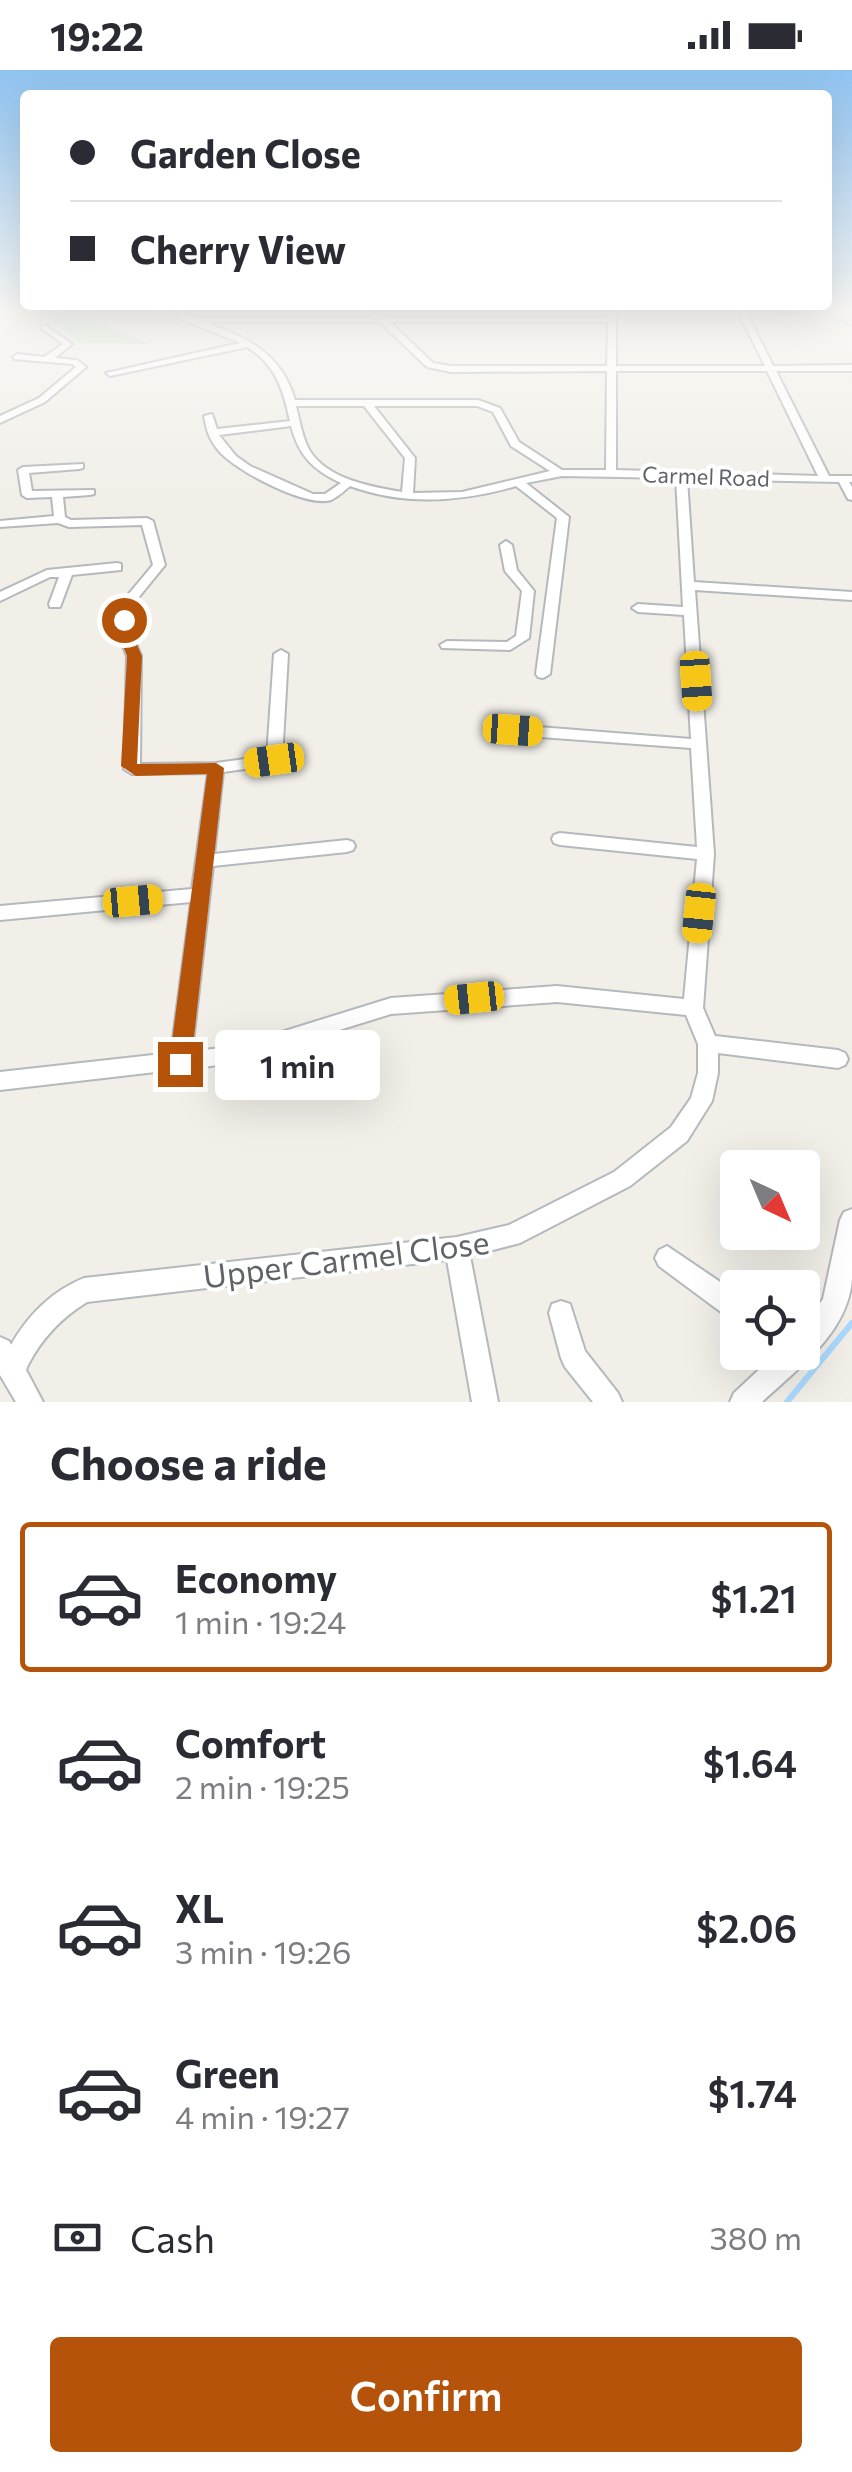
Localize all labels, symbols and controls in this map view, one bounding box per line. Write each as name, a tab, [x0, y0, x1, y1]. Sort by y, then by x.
text: 19:22	[50, 12, 144, 59]
text: Garden Close	[130, 129, 361, 176]
text: Cherry View	[130, 225, 346, 272]
street label: Carmel Road	[642, 460, 770, 492]
route start	[102, 598, 147, 643]
car	[679, 650, 713, 712]
car	[482, 713, 544, 747]
car	[242, 741, 306, 779]
car	[681, 882, 717, 944]
car	[102, 883, 164, 919]
car	[443, 980, 505, 1016]
callout: 1 min	[215, 1029, 380, 1099]
route end	[158, 1042, 203, 1087]
text: 1 min	[260, 1045, 335, 1085]
north arrow	[720, 1150, 820, 1250]
map controls	[720, 1150, 820, 1370]
street label: Upper Carmel Close	[201, 1221, 491, 1295]
button: locate	[720, 1270, 820, 1370]
text: Choose a ride	[50, 1434, 327, 1489]
icon: car	[55, 1552, 145, 1642]
text: Economy	[175, 1554, 337, 1601]
text: $1.21	[710, 1574, 797, 1621]
text: 1 min · 19:24	[175, 1601, 346, 1641]
icon: car	[55, 1717, 145, 1807]
text: Comfort	[175, 1719, 326, 1766]
text: $1.64	[703, 1739, 797, 1786]
text: 2 min · 19:25	[175, 1766, 350, 1806]
icon: car	[55, 1882, 145, 1972]
text: XL	[175, 1884, 224, 1931]
text: $2.06	[696, 1904, 797, 1951]
text: 3 min · 19:26	[175, 1931, 351, 1971]
icon: car	[55, 2047, 145, 2137]
text: Green	[175, 2049, 280, 2096]
text: $1.74	[708, 2069, 797, 2116]
text: 4 min · 19:27	[175, 2096, 350, 2136]
icon: cash	[50, 2210, 105, 2265]
text: Cash	[130, 2214, 215, 2261]
text: 380 m	[709, 2217, 802, 2257]
button: Confirm	[50, 2337, 802, 2452]

